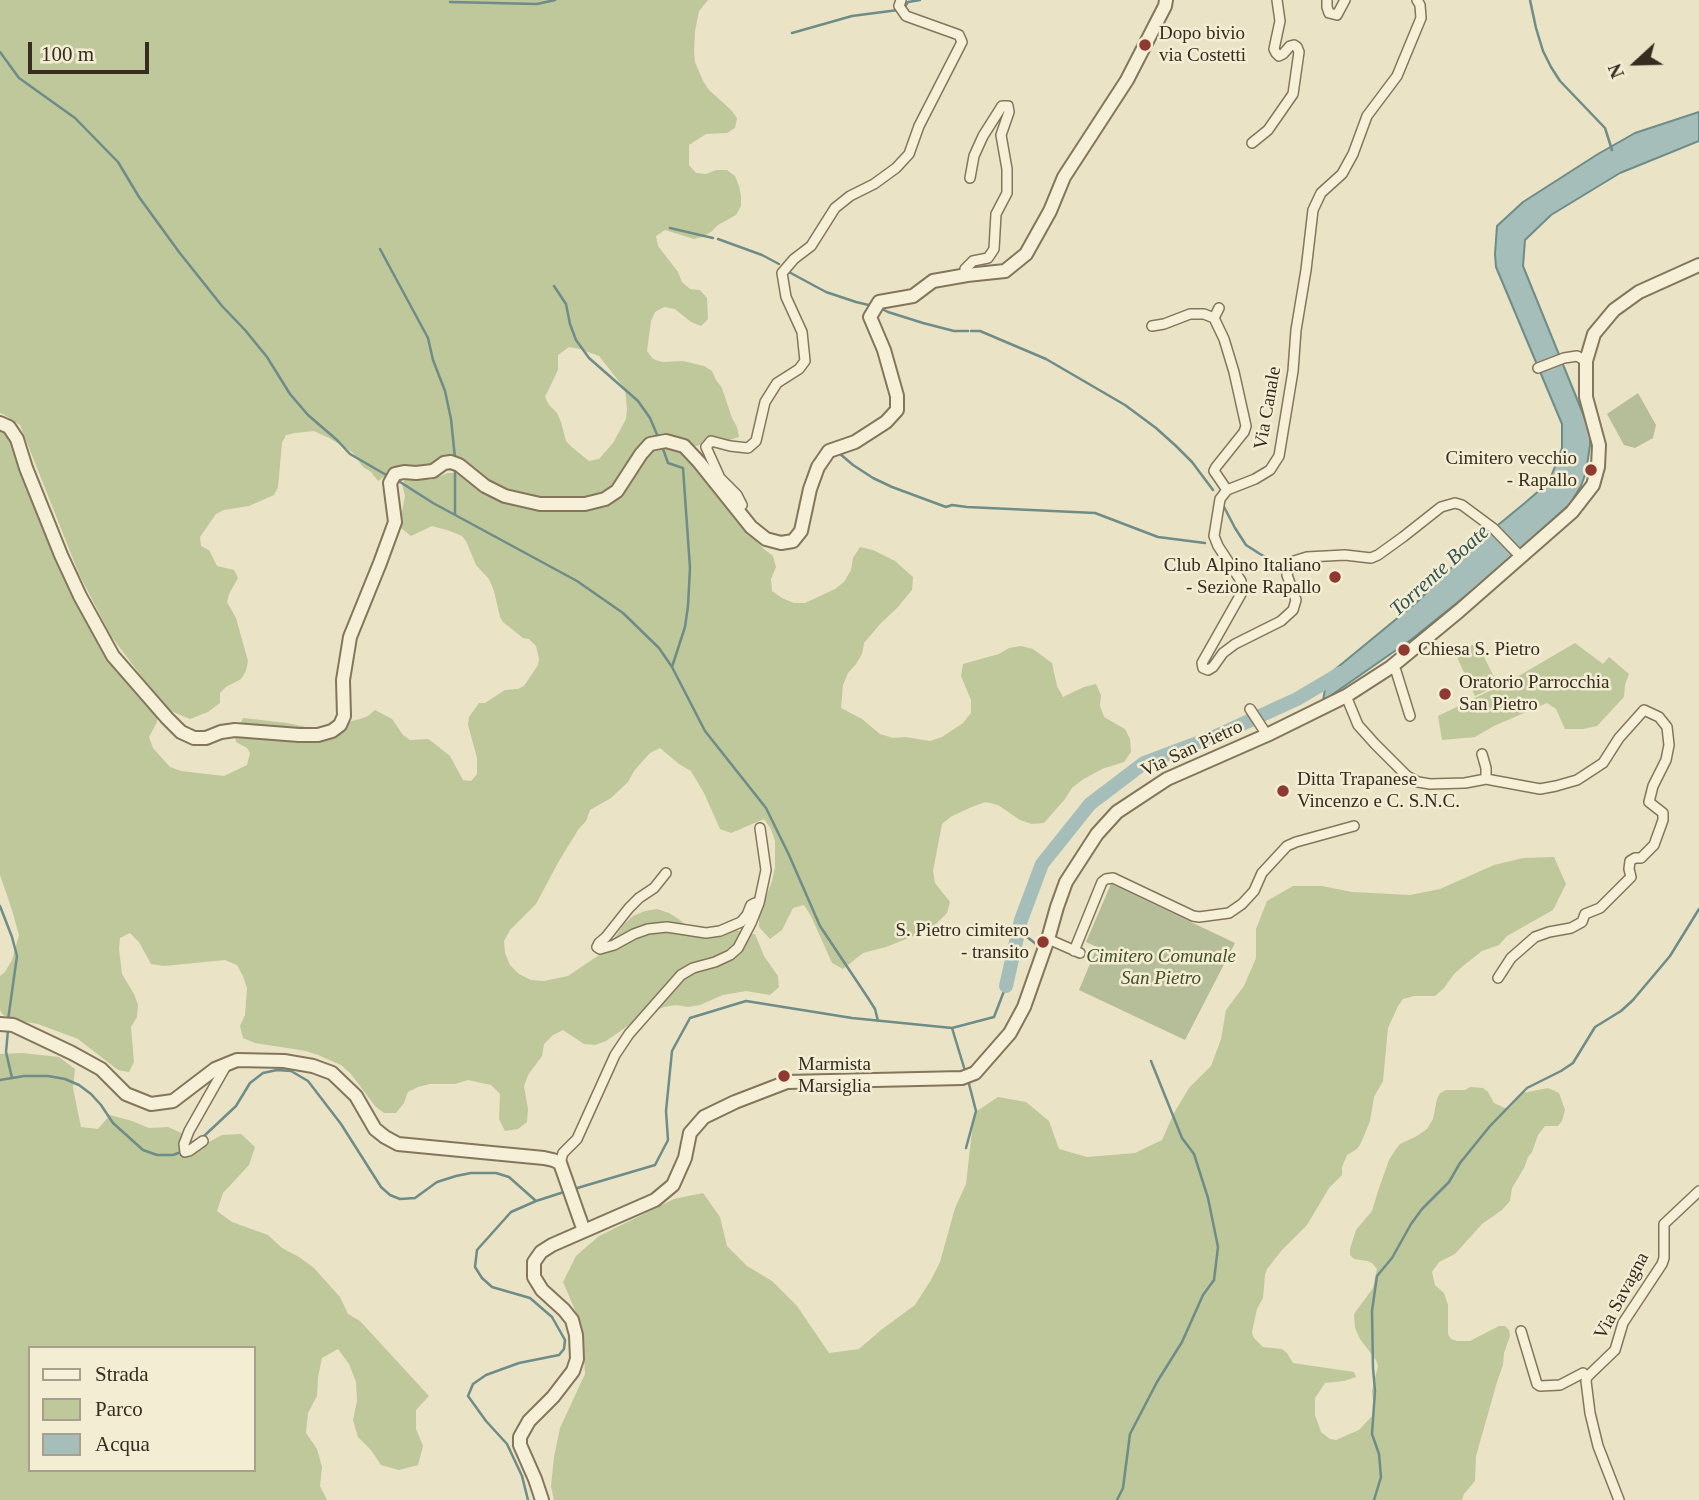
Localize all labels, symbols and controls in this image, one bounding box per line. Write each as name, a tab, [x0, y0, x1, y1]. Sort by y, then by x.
place label: Dopo bivio via Costetti	[1159, 23, 1246, 67]
scale bar	[32, 28, 152, 72]
north arrow	[1601, 28, 1671, 98]
marker: Dopo bivio via Costetti	[1137, 37, 1153, 53]
text: 100 m	[41, 42, 94, 66]
text: N	[1604, 61, 1628, 81]
street label: Via Canale	[1249, 365, 1287, 451]
place label: Cimitero vecchio - Rapallo	[1446, 448, 1577, 492]
marker: Cimitero vecchio - Rapallo	[1583, 462, 1599, 478]
water label: Torrente Boate	[1385, 520, 1495, 622]
place label: Club Alpino Italiano - Sezione Rapallo	[1164, 555, 1321, 599]
marker: Club Alpino Italiano - Sezione Rapallo	[1327, 569, 1343, 585]
place label: Chiesa S. Pietro	[1418, 639, 1540, 661]
marker: Chiesa S. Pietro	[1396, 642, 1412, 658]
place label: Oratorio Parrocchia San Pietro	[1459, 672, 1609, 716]
marker: Oratorio Parrocchia San Pietro	[1437, 686, 1453, 702]
street label: Via San Pietro	[1137, 715, 1247, 783]
place label: Ditta Trapanese Vincenzo e C. S.N.C.	[1297, 769, 1460, 813]
marker: Ditta Trapanese Vincenzo e C. S.N.C.	[1275, 783, 1291, 799]
place label: S. Pietro cimitero - transito	[895, 920, 1029, 964]
marker: S. Pietro cimitero - transito	[1035, 934, 1051, 950]
park label: Cimitero Comunale San Pietro	[1086, 946, 1236, 990]
place label: Marmista Marsiglia	[798, 1054, 871, 1098]
marker: Marmista Marsiglia	[776, 1068, 792, 1084]
street label: Via Savagna	[1590, 1249, 1654, 1343]
legend	[28, 1346, 256, 1472]
text: Strada	[95, 1362, 149, 1386]
text: Parco	[95, 1397, 143, 1421]
text: Acqua	[95, 1432, 150, 1456]

